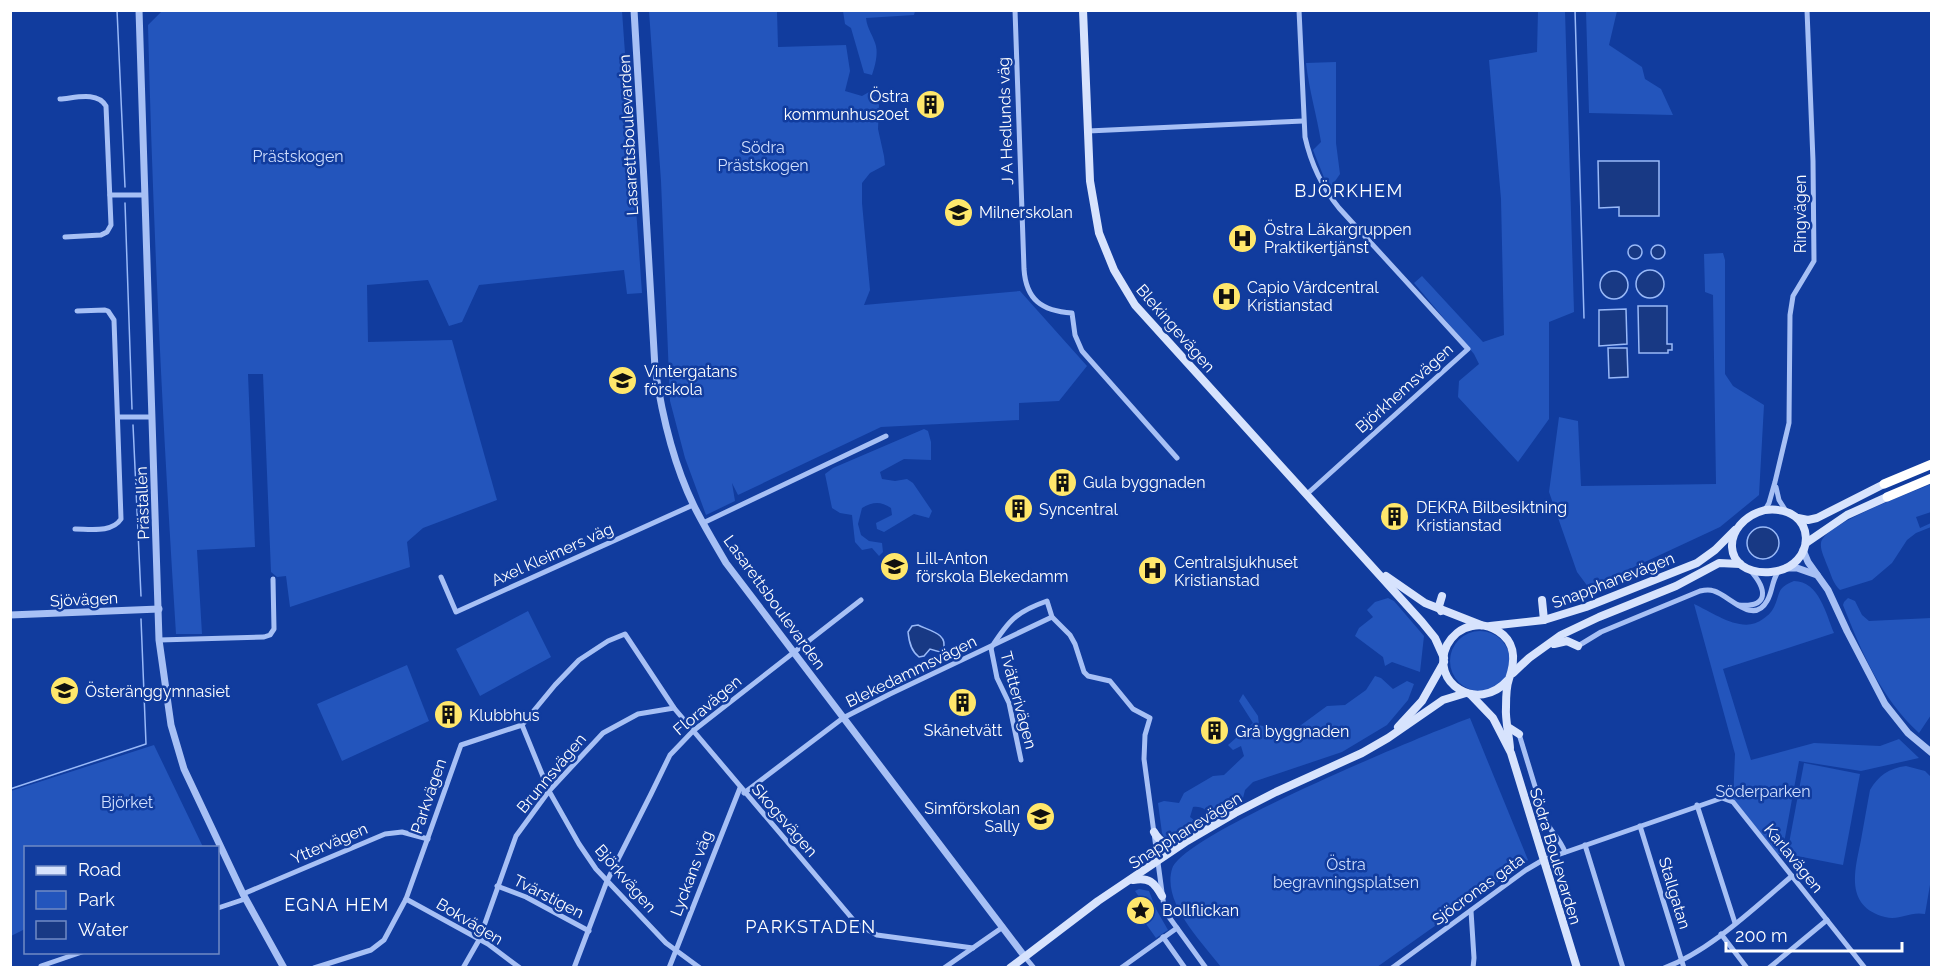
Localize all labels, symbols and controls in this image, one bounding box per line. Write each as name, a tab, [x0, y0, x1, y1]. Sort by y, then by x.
street label: Lasarettsboulevarden	[615, 54, 642, 216]
street label: J A Hedlunds väg	[994, 57, 1017, 185]
place label: Östra kommunhus20et	[784, 86, 910, 124]
building icon: Östra kommunhus20et	[914, 89, 946, 121]
park label: Södra Prästskogen	[717, 138, 809, 175]
park label: Prästskogen	[252, 147, 344, 166]
street label: Ringvägen	[1791, 175, 1810, 253]
district label: BJÖRKHEM	[1294, 180, 1404, 201]
school or university icon: Milnerskolan	[942, 196, 974, 228]
place label: Milnerskolan	[979, 203, 1073, 222]
place label: Östra Läkargruppen Praktikertjänst	[1264, 219, 1412, 257]
hospital icon: Östra Läkargruppen Praktikertjänst	[1227, 222, 1259, 254]
place label: Capio Vårdcentral Kristianstad	[1247, 278, 1379, 315]
street label: Blekingevägen	[1132, 280, 1219, 376]
hospital icon: Capio Vårdcentral Kristianstad	[1210, 280, 1242, 312]
street label: Björkhemsvägen	[1352, 340, 1457, 437]
place label: Vintergatans förskola	[644, 362, 738, 399]
school or university icon: Vintergatans förskola	[607, 364, 639, 396]
street label: Prästallén	[132, 466, 153, 540]
building icon: Gula byggnaden	[1046, 466, 1078, 498]
place label: Gula byggnaden	[1083, 473, 1206, 492]
building icon: Syncentral	[1002, 493, 1034, 525]
place label: DEKRA Bilbesiktning Kristianstad	[1416, 498, 1567, 535]
place label: Syncentral	[1039, 500, 1118, 519]
building icon: DEKRA Bilbesiktning Kristianstad	[1379, 500, 1411, 532]
street label: Axel Kleimers väg	[488, 519, 616, 590]
street label: Lasarettsboulevarden	[720, 532, 830, 673]
street label: Snapphanevägen	[1549, 548, 1677, 613]
place label: Lill-Anton förskola Blekedamm	[916, 549, 1069, 586]
school or university icon: Lill-Anton förskola Blekedamm	[879, 551, 911, 583]
place label: Centralsjukhuset Kristianstad	[1174, 553, 1299, 590]
hospital icon: Centralsjukhuset Kristianstad	[1137, 555, 1169, 587]
street label: Sjövägen	[49, 588, 119, 611]
street label: Blekedammsvägen	[843, 632, 980, 711]
street label: Tvätterivägen	[996, 649, 1041, 751]
street label: Floravägen	[669, 671, 745, 739]
school or university icon: Österänggymnasiet	[48, 675, 80, 707]
place label: Österänggymnasiet	[85, 681, 231, 701]
building icon: Skånetvätt	[947, 686, 979, 718]
building icon: Klubbhus	[432, 699, 464, 731]
place label: Klubbhus	[469, 706, 540, 725]
building icon: Grå byggnaden	[1198, 715, 1230, 747]
place label: Skånetvätt	[924, 721, 1003, 740]
place label: Grå byggnaden	[1235, 722, 1349, 741]
street label: Brunnsvägen	[513, 730, 590, 817]
street label: Parkvägen	[407, 756, 450, 836]
street label: Skogsvägen	[748, 780, 821, 861]
park label: Söderparken	[1715, 782, 1811, 801]
street label: Södra Boulevarden	[1526, 786, 1585, 927]
street label: Snapphanevägen	[1125, 788, 1245, 873]
park label: Björket	[101, 793, 154, 812]
place label: Simförskolan Sally	[924, 799, 1020, 836]
school or university icon: Simförskolan Sally	[1025, 801, 1057, 833]
street label: Yttervägen	[288, 819, 370, 868]
street label: Karlavägen	[1760, 820, 1827, 897]
street label: Lyckans väg	[666, 828, 716, 919]
street label: Björkvägen	[591, 841, 660, 916]
legend	[24, 846, 219, 954]
street label: Sjöcronas gata	[1429, 850, 1528, 929]
park label: Östra begravningsplatsen	[1273, 854, 1419, 892]
street label: Stallgatan	[1655, 855, 1694, 931]
text: Road	[78, 859, 121, 880]
street label: Tvärstigen	[510, 871, 587, 922]
text: Park	[78, 889, 115, 910]
district label: EGNA HEM	[284, 894, 390, 915]
street label: Bokvägen	[433, 894, 506, 949]
place icon: Bollflickan	[1125, 894, 1157, 926]
place label: Bollflickan	[1162, 901, 1239, 920]
scale bar	[1726, 915, 1902, 953]
district label: PARKSTADEN	[745, 916, 877, 937]
text: Water	[78, 919, 129, 940]
text: 200 m	[1735, 925, 1788, 946]

